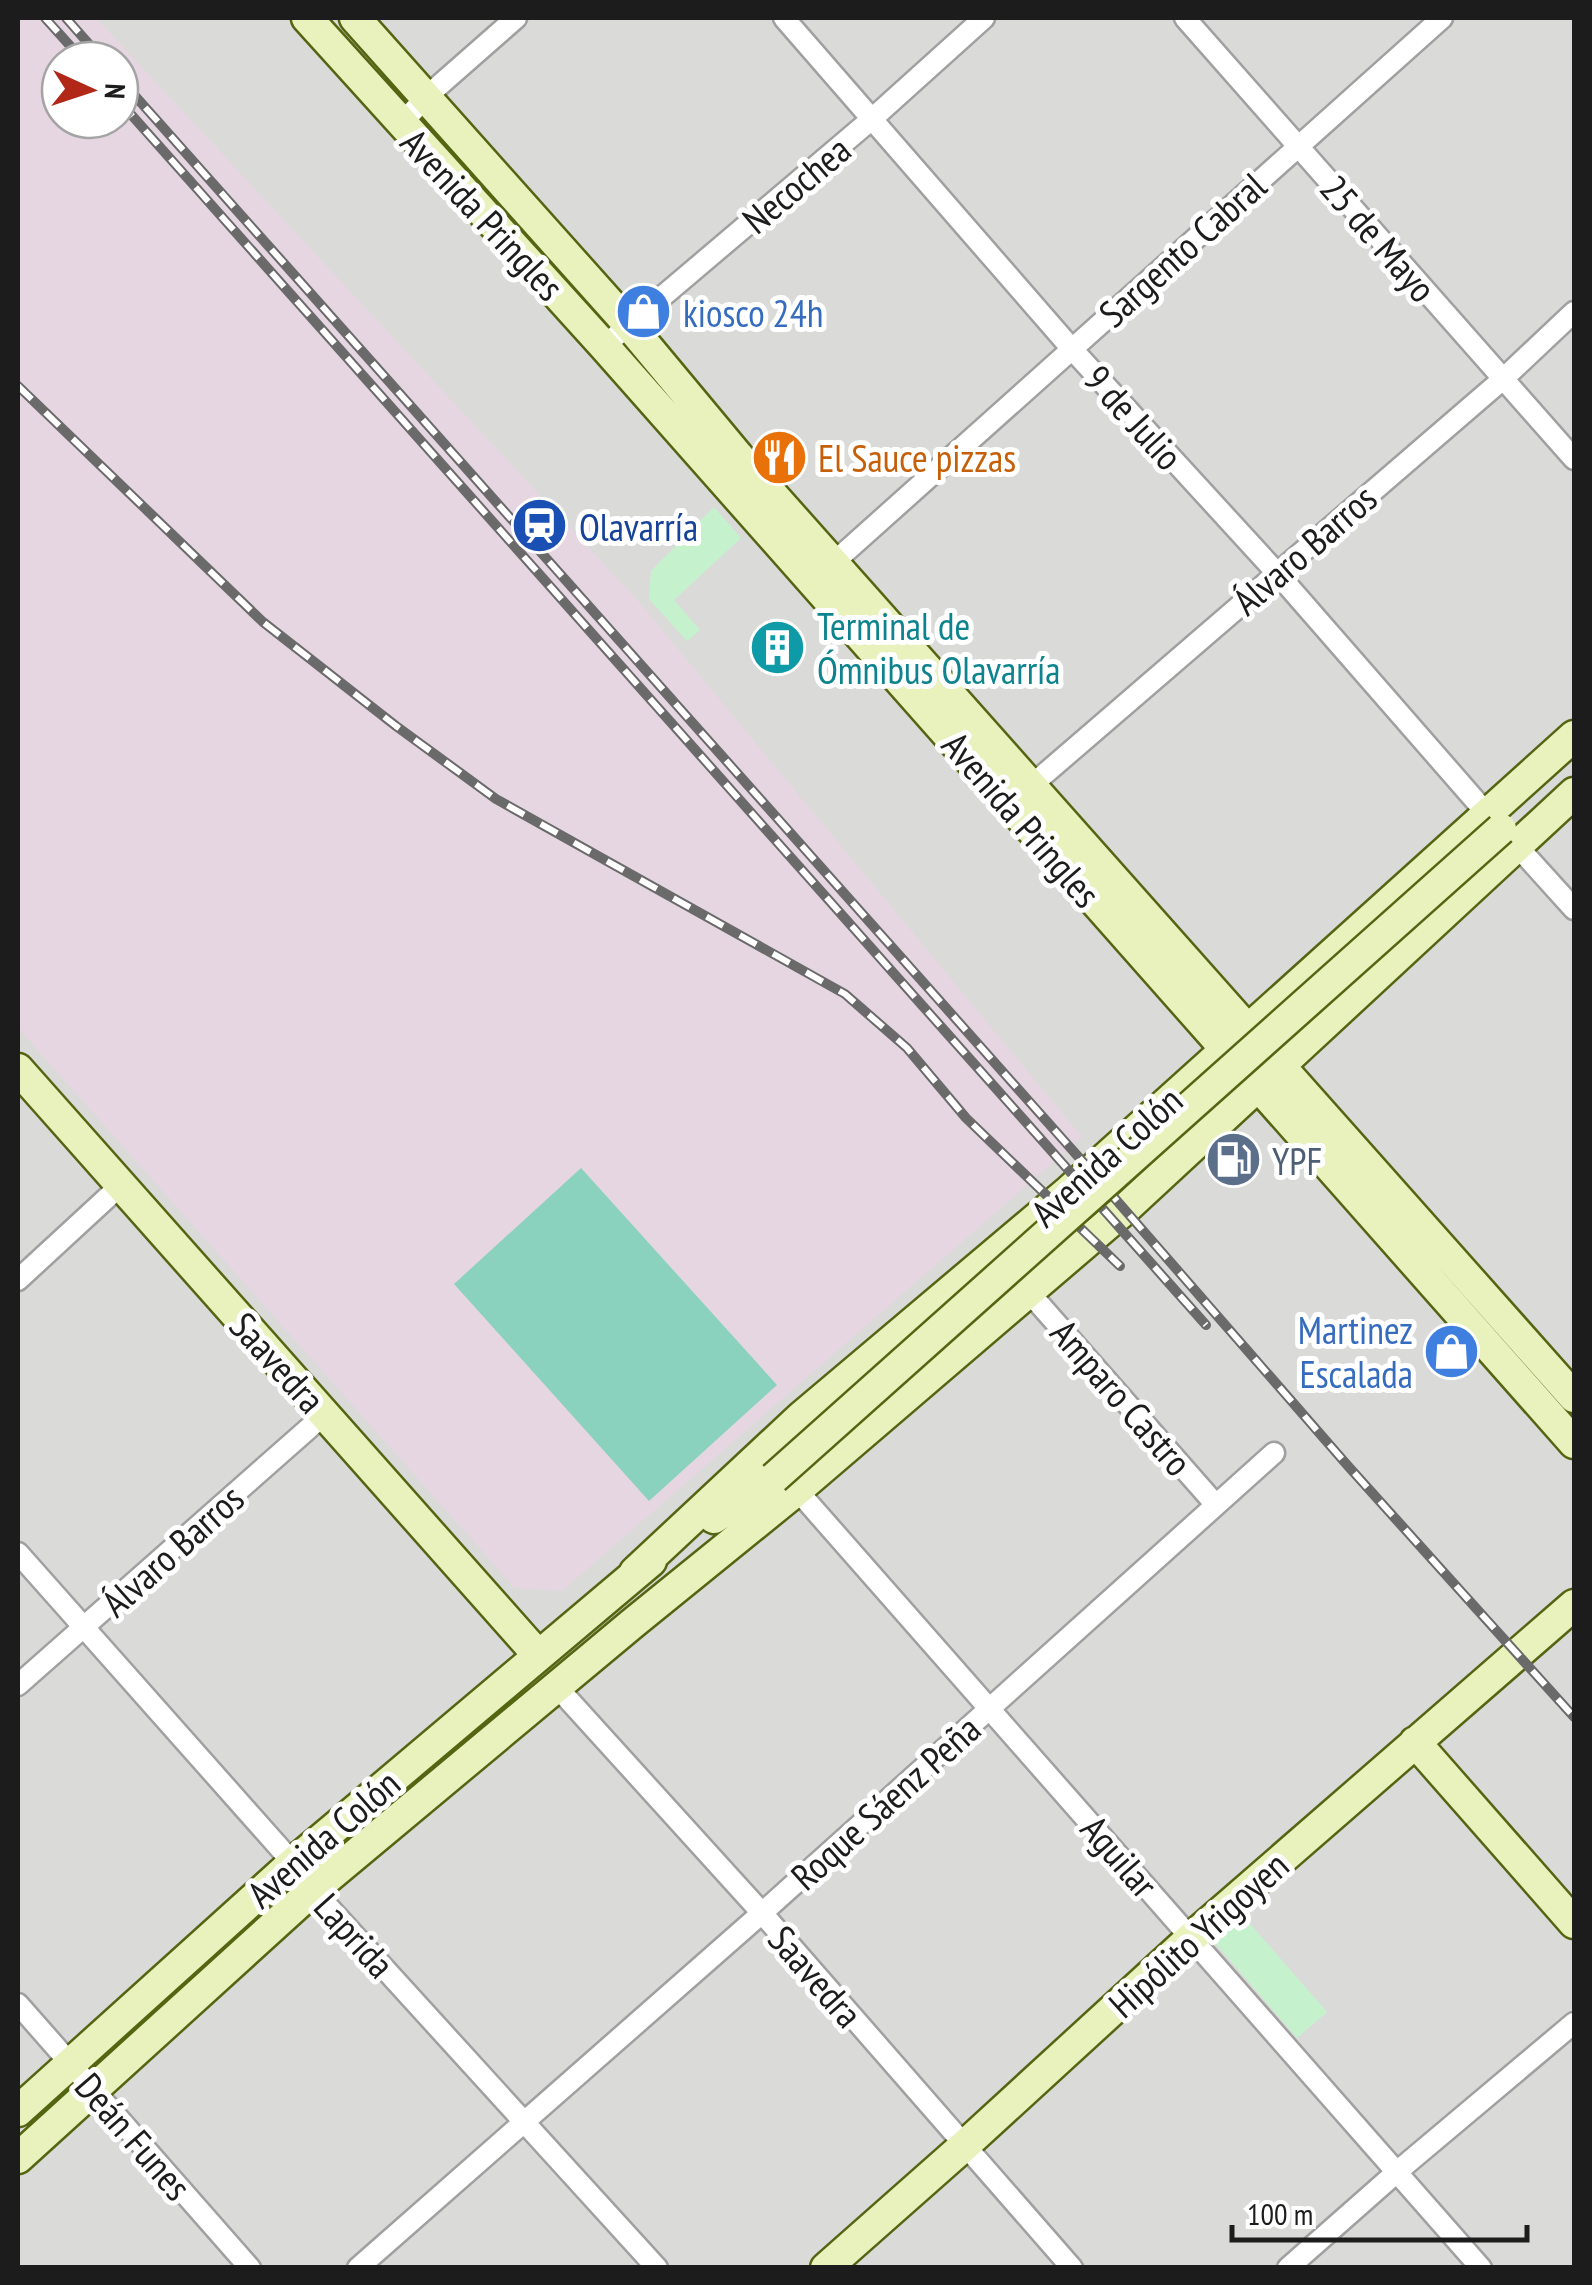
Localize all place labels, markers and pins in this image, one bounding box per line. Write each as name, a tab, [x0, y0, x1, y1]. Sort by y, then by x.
shop icon: kiosco 24h	[614, 282, 674, 342]
place label: kiosco 24h	[683, 288, 824, 337]
restaurant icon: El Sauce pizzas	[749, 427, 809, 487]
place label: El Sauce pizzas	[818, 433, 1016, 482]
station icon: Olavarría	[510, 496, 570, 556]
place label: Olavarría	[579, 502, 698, 551]
place label: Terminal de Ómnibus Olavarría	[817, 601, 1061, 694]
building icon: Terminal de Ómnibus Olavarría	[748, 617, 808, 677]
fuel station icon: YPF	[1203, 1130, 1263, 1190]
place label: YPF	[1272, 1136, 1322, 1185]
place label: Martinez Escalada	[1298, 1305, 1413, 1398]
shop icon: Martinez Escalada	[1422, 1321, 1482, 1381]

